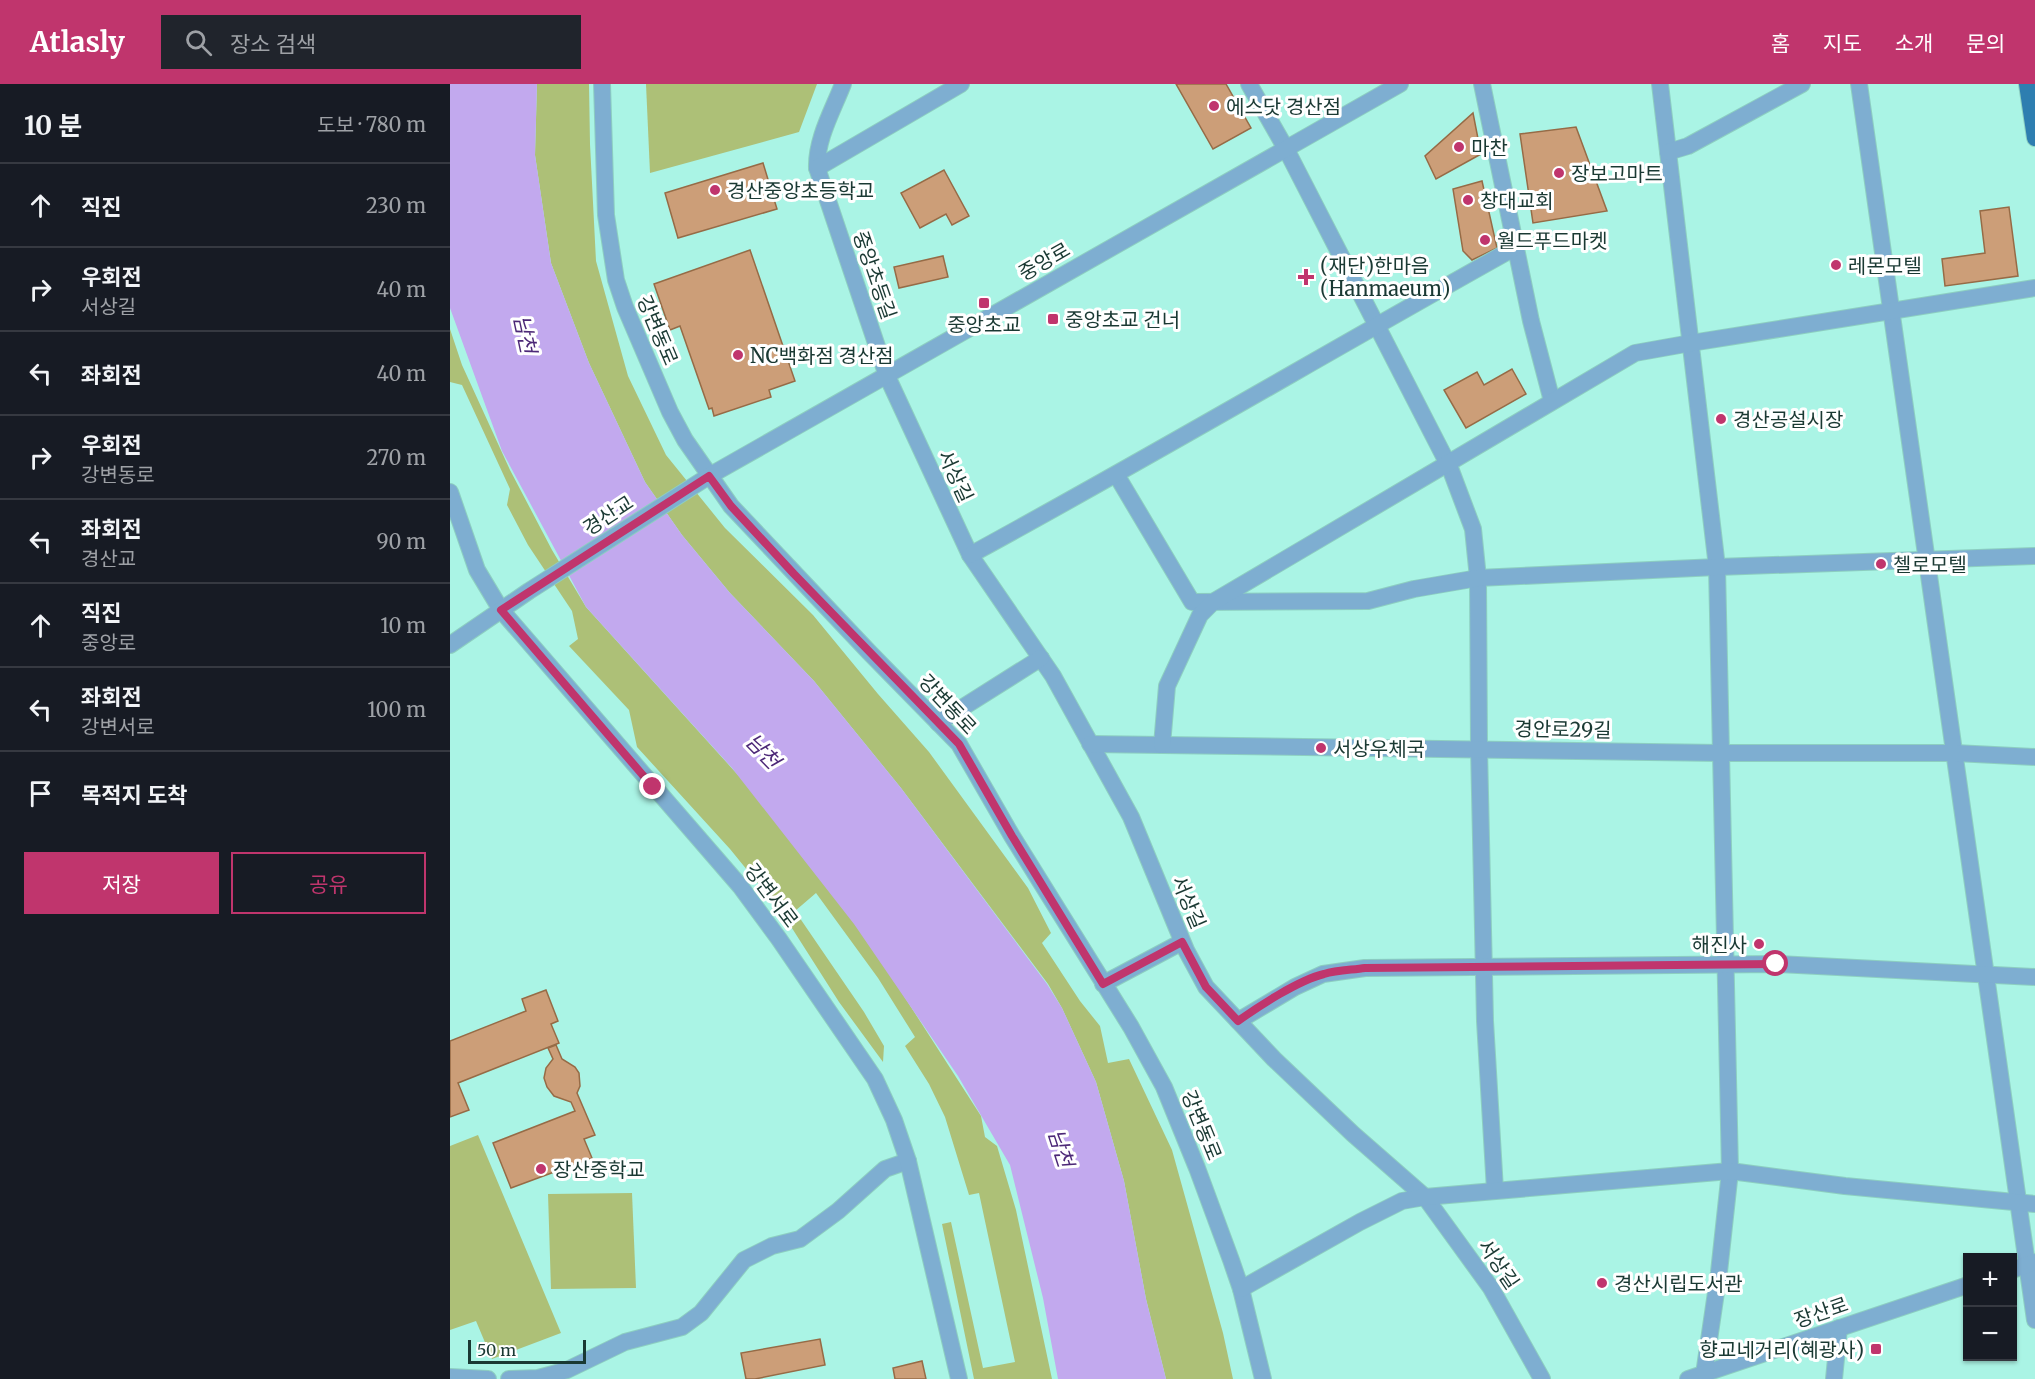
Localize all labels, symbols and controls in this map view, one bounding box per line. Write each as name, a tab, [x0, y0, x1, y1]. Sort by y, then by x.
search box	[161, 15, 581, 69]
text: Atlasly	[30, 24, 125, 60]
icon: search	[182, 26, 215, 59]
text: 장소 검색	[230, 30, 316, 58]
text: 홈	[1771, 30, 1790, 57]
text: 지도	[1823, 30, 1862, 57]
text: 소개	[1895, 30, 1933, 57]
text: 문의	[1966, 30, 2005, 57]
place label: 에스닷 경산점	[1226, 94, 1341, 119]
marker: 에스닷 경산점	[1207, 99, 1221, 113]
text: 10 분	[24, 109, 82, 142]
text: 도보 · 780 m	[317, 112, 426, 137]
place label: 마찬	[1471, 135, 1508, 160]
marker: 마찬	[1452, 140, 1466, 154]
place label: 장보고마트	[1571, 161, 1663, 186]
marker: 장보고마트	[1552, 166, 1566, 180]
place label: 경산중앙초등학교	[727, 178, 874, 203]
marker: 경산중앙초등학교	[708, 183, 722, 197]
place label: 창대교회	[1480, 188, 1554, 213]
icon: ahead	[24, 189, 57, 222]
text: 직진	[81, 193, 121, 221]
text: 230 m	[366, 193, 426, 218]
marker: 창대교회	[1461, 193, 1475, 207]
street label: 중앙초등길	[848, 227, 902, 323]
place label: 월드푸드마켓	[1497, 228, 1607, 253]
marker: 월드푸드마켓	[1478, 233, 1492, 247]
street label: 중앙로	[1014, 236, 1074, 286]
place label: (재단)한마음 (Hanmaeum)	[1320, 253, 1450, 301]
place label: 레몬모텔	[1848, 253, 1922, 278]
marker: 레몬모텔	[1829, 258, 1843, 272]
text: 우회전	[81, 263, 142, 291]
marker: (재단)한마음 (Hanmaeum)	[1297, 268, 1315, 286]
icon: right	[24, 273, 57, 306]
text: 40 m	[376, 277, 426, 302]
street label: 강변동로	[632, 291, 684, 369]
text: 서상길	[81, 294, 136, 319]
marker: 중앙초교	[977, 296, 991, 310]
place label: 중앙초교 건너	[1065, 307, 1180, 332]
water label: 남천	[508, 312, 543, 358]
place label: 중앙초교	[947, 312, 1021, 337]
marker: 중앙초교 건너	[1046, 312, 1060, 326]
place label: NC백화점 경산점	[750, 343, 894, 368]
marker: NC백화점 경산점	[731, 348, 745, 362]
icon: left	[24, 357, 57, 390]
text: 좌회전	[81, 361, 142, 389]
text: 40 m	[376, 361, 426, 386]
place label: 경산공설시장	[1733, 407, 1843, 432]
marker: 경산공설시장	[1714, 412, 1728, 426]
text: 우회전	[81, 431, 142, 459]
icon: right	[24, 441, 57, 474]
text: 270 m	[366, 445, 426, 470]
street label: 서상길	[933, 446, 979, 506]
text: 강변동로	[81, 462, 155, 487]
street label: 경산교	[578, 489, 638, 541]
text: 좌회전	[81, 515, 142, 543]
icon: left	[24, 525, 57, 558]
text: 90 m	[376, 529, 426, 554]
text: 경산교	[81, 546, 136, 571]
place label: 첼로모텔	[1893, 552, 1967, 577]
marker: 첼로모텔	[1874, 557, 1888, 571]
text: 직진	[81, 599, 121, 627]
icon: ahead	[24, 609, 57, 642]
text: 10 m	[380, 613, 426, 638]
text: 중앙로	[81, 630, 136, 655]
street label: 강변동로	[914, 669, 982, 739]
text: 좌회전	[81, 683, 142, 711]
icon: left	[24, 693, 57, 726]
text: 100 m	[367, 697, 426, 722]
text: 강변서로	[81, 714, 155, 739]
street label: 경안로29길	[1514, 716, 1612, 742]
water label: 남천	[740, 728, 788, 776]
place label: 서상우체국	[1333, 736, 1425, 761]
marker: 서상우체국	[1314, 741, 1328, 755]
route end	[639, 773, 665, 799]
icon: arrive	[24, 777, 57, 810]
text: 목적지 도착	[81, 781, 187, 809]
button: 저장	[24, 852, 219, 914]
button: 공유	[231, 852, 426, 914]
street label: 강변서로	[740, 858, 804, 932]
street label: 서상길	[1167, 872, 1211, 932]
place label: 해진사	[1692, 932, 1747, 957]
marker: 해진사	[1752, 937, 1766, 951]
route start	[1762, 950, 1788, 976]
street label: 강변동로	[1177, 1086, 1227, 1164]
water label: 남천	[1042, 1125, 1081, 1173]
place label: 장산중학교	[553, 1157, 645, 1182]
marker: 장산중학교	[534, 1162, 548, 1176]
street label: 서상길	[1473, 1234, 1525, 1294]
map controls	[1963, 1253, 2017, 1361]
button: +	[1963, 1253, 2017, 1307]
place label: 경산시립도서관	[1614, 1271, 1743, 1296]
marker: 경산시립도서관	[1595, 1276, 1609, 1290]
street label: 장산로	[1791, 1291, 1851, 1333]
button: −	[1963, 1307, 2017, 1361]
scale bar	[468, 1337, 586, 1364]
place label: 향교네거리(혜광사)	[1700, 1337, 1864, 1362]
text: 50 m	[477, 1340, 516, 1360]
marker: 향교네거리(혜광사)	[1869, 1342, 1883, 1356]

